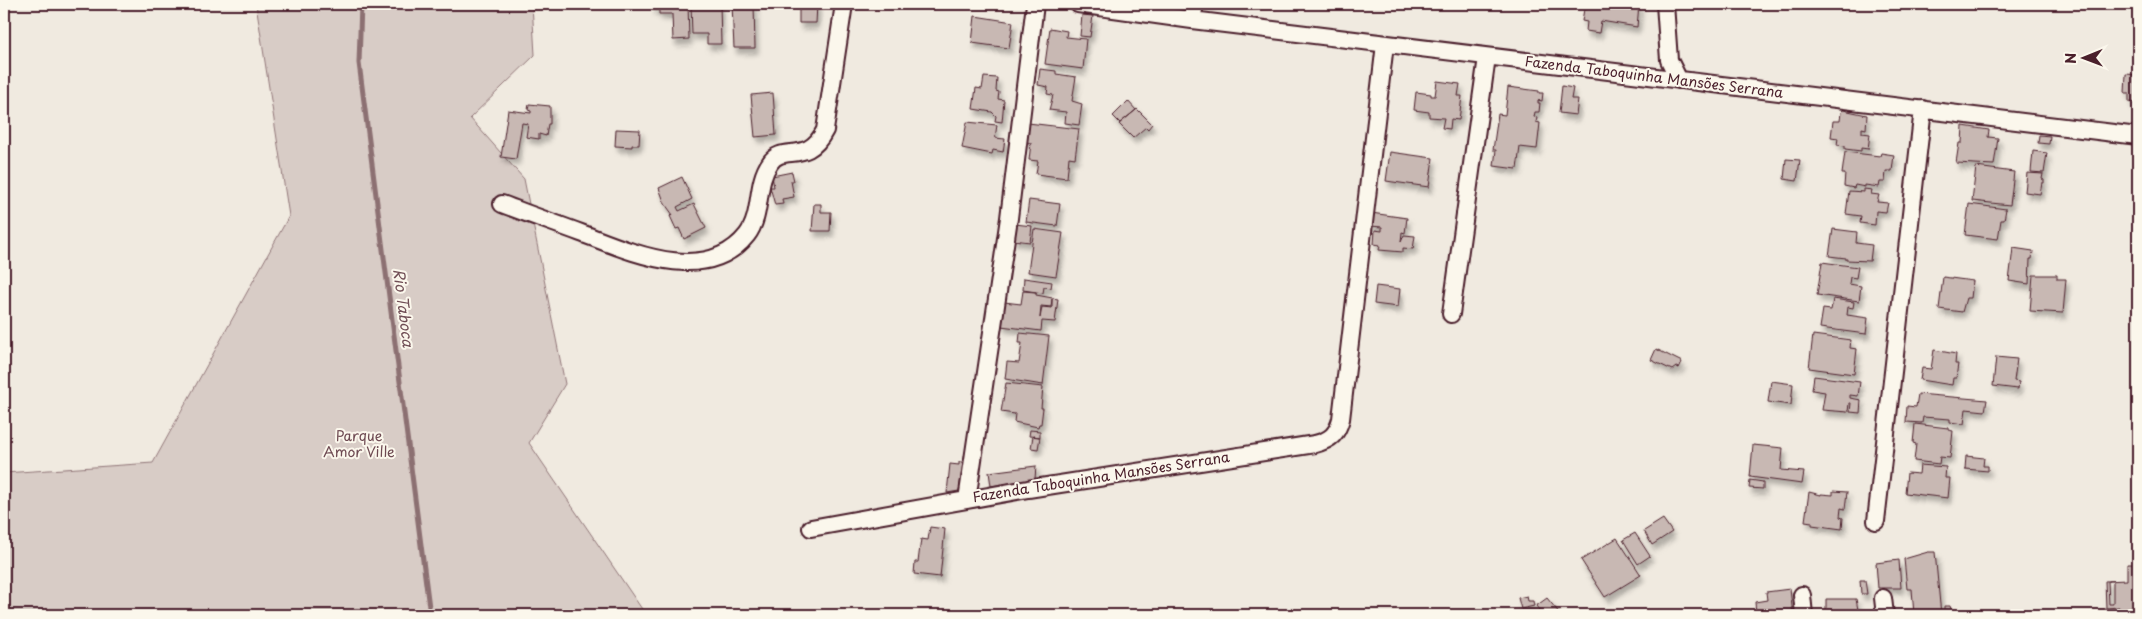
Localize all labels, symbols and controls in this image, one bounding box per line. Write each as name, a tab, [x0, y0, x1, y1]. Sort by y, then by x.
north arrow	[2060, 32, 2110, 82]
street label: Fazenda Taboquinha Mansões Serrana	[1524, 50, 1785, 103]
text: N	[2060, 53, 2081, 64]
water label: Rio Taboca	[388, 267, 421, 349]
park label: Parque Amor Ville	[323, 425, 395, 462]
street label: Fazenda Taboquinha Mansões Serrana	[971, 446, 1231, 507]

